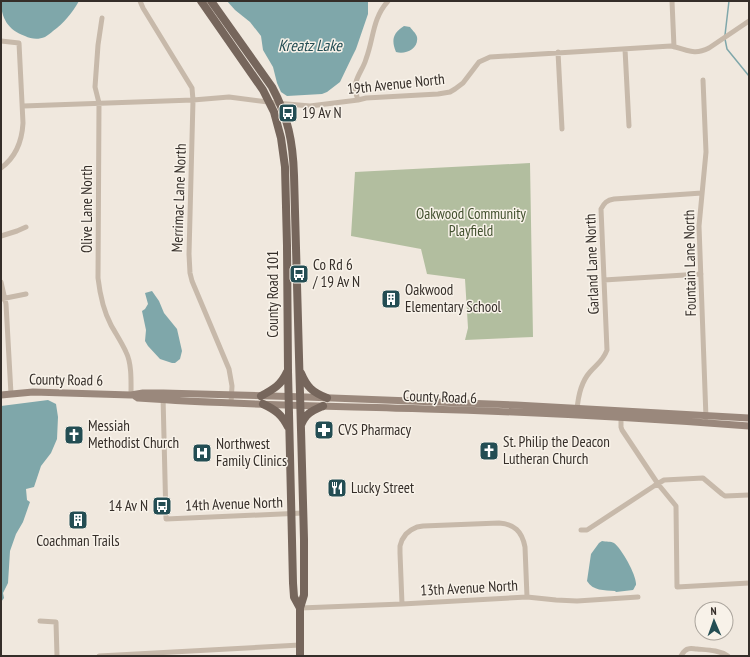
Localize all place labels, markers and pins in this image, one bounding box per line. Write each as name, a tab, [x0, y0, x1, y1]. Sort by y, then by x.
bus stop icon: 19 Av N	[277, 102, 299, 124]
place label: 19 Av N	[302, 103, 342, 122]
place label: Co Rd 6 / 19 Av N	[312, 255, 360, 291]
bus stop icon: Co Rd 6 / 19 Av N	[288, 263, 310, 285]
place label: Oakwood Elementary School	[405, 280, 502, 316]
building icon: Oakwood Elementary School	[380, 288, 402, 310]
place label: Messiah Methodist Church	[88, 416, 179, 452]
pharmacy icon: CVS Pharmacy	[313, 419, 335, 441]
place label: CVS Pharmacy	[338, 420, 411, 439]
church icon: Messiah Methodist Church	[63, 424, 85, 446]
place label: St. Philip the Deacon Lutheran Church	[503, 432, 610, 468]
place label: Northwest Family Clinics	[216, 434, 287, 470]
church icon: St. Philip the Deacon Lutheran Church	[478, 440, 500, 462]
hospital icon: Northwest Family Clinics	[191, 442, 213, 464]
restaurant icon: Lucky Street	[326, 477, 348, 499]
place label: Lucky Street	[351, 478, 414, 497]
bus stop icon: 14 Av N	[151, 495, 173, 517]
place label: 14 Av N	[108, 496, 148, 515]
building icon: Coachman Trails	[67, 509, 89, 531]
place label: Coachman Trails	[36, 531, 120, 550]

